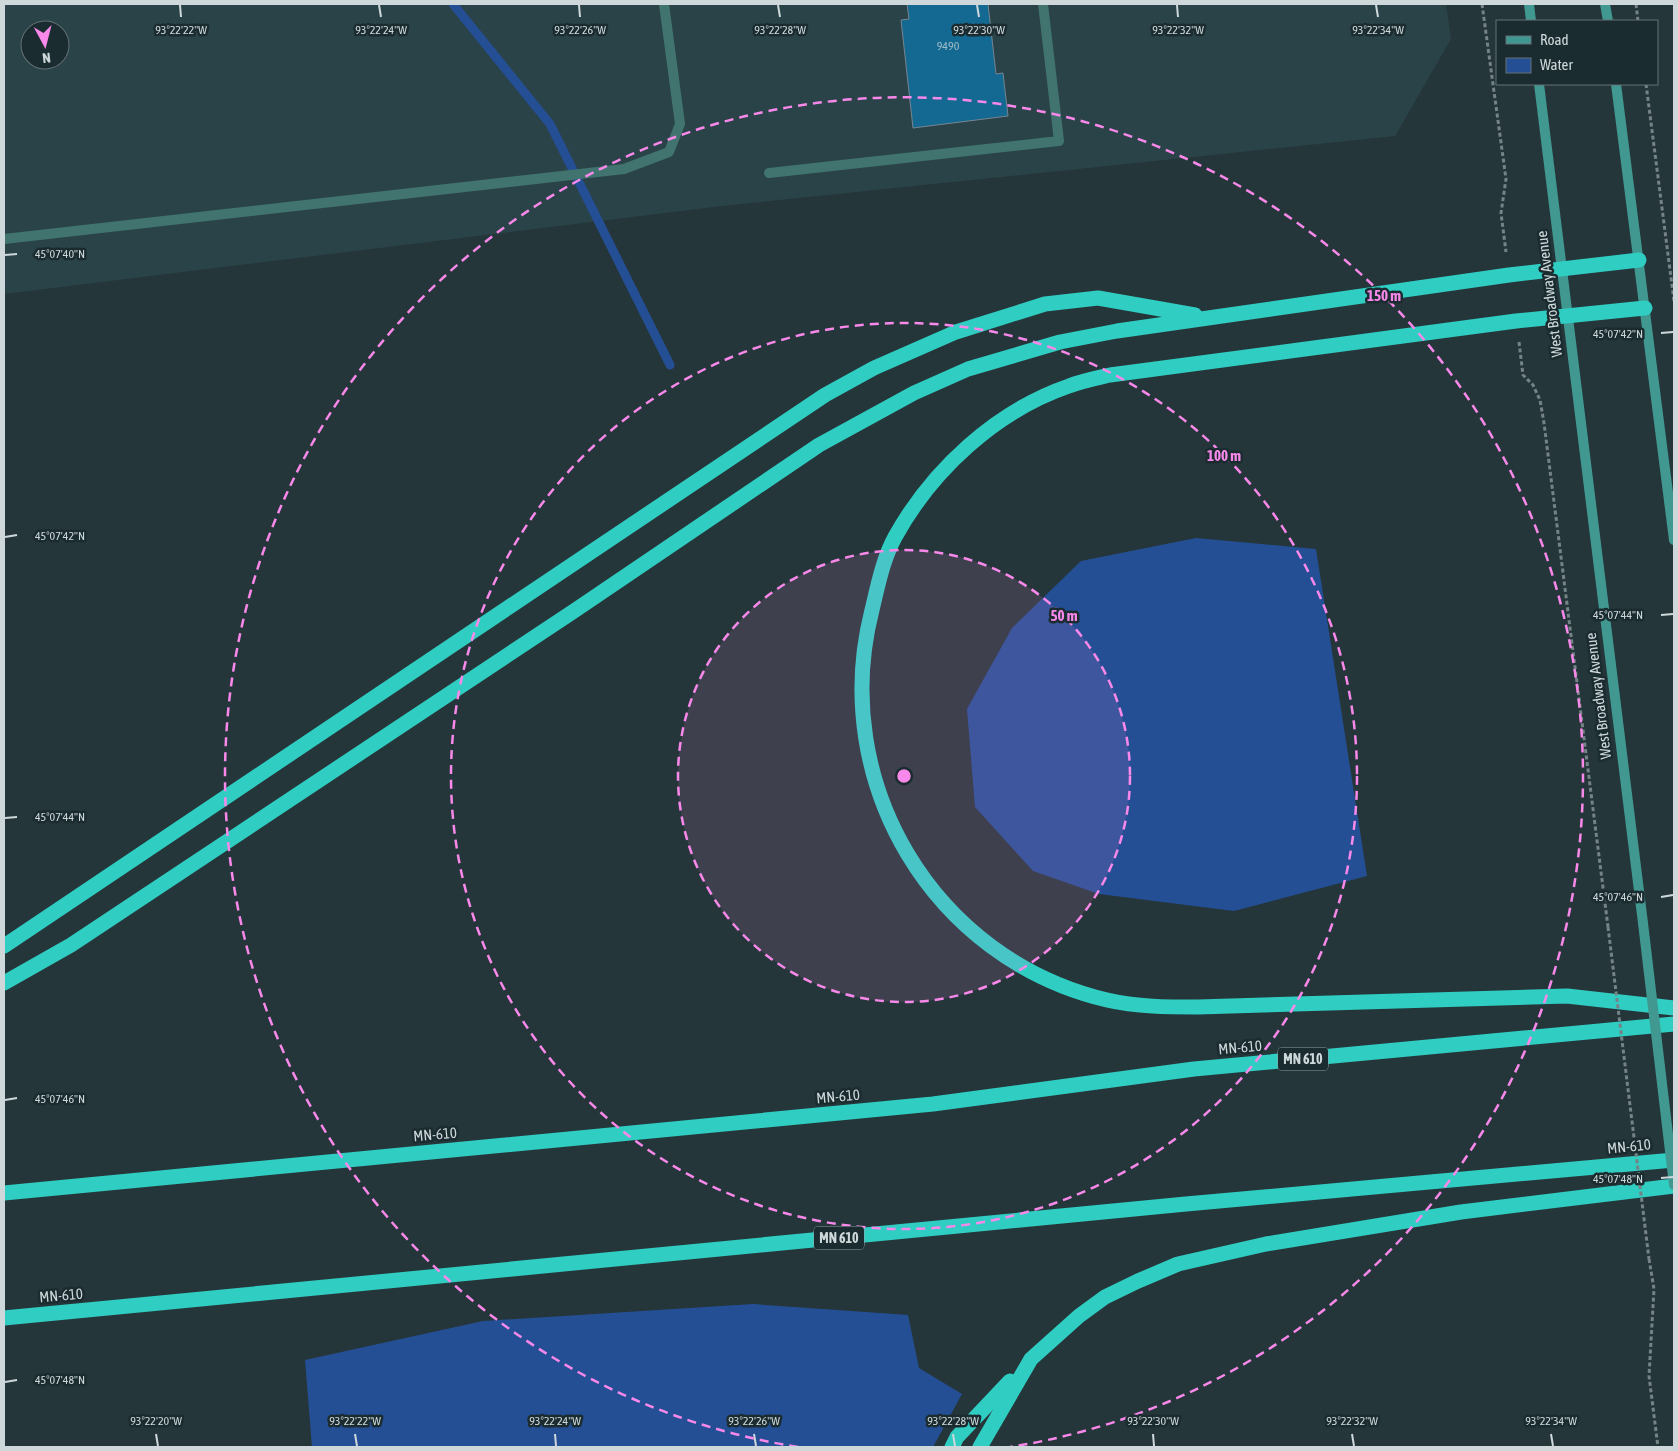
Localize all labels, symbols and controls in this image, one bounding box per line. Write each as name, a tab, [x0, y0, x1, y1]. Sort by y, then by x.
north arrow	[20, 20, 70, 70]
legend	[1496, 20, 1658, 85]
text: 93°22'22"W	[155, 23, 207, 37]
text: 93°22'24"W	[355, 23, 407, 37]
text: 93°22'26"W	[554, 23, 606, 37]
text: 93°22'28"W	[754, 23, 806, 37]
text: 93°22'30"W	[953, 23, 1005, 37]
text: 93°22'32"W	[1152, 23, 1204, 37]
text: 93°22'34"W	[1352, 23, 1404, 37]
text: Road	[1540, 31, 1569, 48]
house number: 9490	[937, 39, 960, 53]
text: N	[42, 49, 52, 66]
text: Water	[1540, 56, 1573, 73]
street label: West Broadway Avenue	[1533, 230, 1565, 358]
text: 45°07'40"N	[35, 247, 85, 261]
text: 150 m	[1367, 287, 1401, 304]
text: 45°07'42"N	[1593, 327, 1643, 341]
text: 100 m	[1207, 447, 1241, 464]
text: 45°07'42"N	[35, 529, 85, 543]
text: 50 m	[1051, 607, 1078, 624]
text: 45°07'44"N	[1593, 608, 1643, 622]
street label: West Broadway Avenue	[1582, 632, 1614, 760]
centre of rings	[895, 767, 913, 785]
text: 45°07'44"N	[35, 810, 85, 824]
text: 45°07'46"N	[1593, 890, 1643, 904]
street label: MN-610	[1217, 1037, 1263, 1057]
road number: MN 610	[1278, 1048, 1328, 1070]
street label: MN-610	[815, 1086, 861, 1106]
text: 45°07'46"N	[35, 1092, 85, 1106]
street label: MN-610	[412, 1124, 458, 1144]
street label: MN-610	[1606, 1135, 1652, 1157]
text: 45°07'48"N	[1593, 1172, 1643, 1186]
road number: MN 610	[814, 1226, 864, 1250]
street label: MN-610	[38, 1285, 84, 1305]
text: 45°07'48"N	[35, 1373, 85, 1387]
text: 93°22'20"W	[130, 1414, 182, 1428]
text: 93°22'22"W	[329, 1414, 381, 1428]
text: 93°22'24"W	[529, 1414, 581, 1428]
text: 93°22'26"W	[728, 1414, 780, 1428]
text: 93°22'28"W	[927, 1414, 979, 1428]
text: 93°22'30"W	[1127, 1414, 1179, 1428]
text: 93°22'32"W	[1326, 1414, 1378, 1428]
text: 93°22'34"W	[1525, 1414, 1577, 1428]

